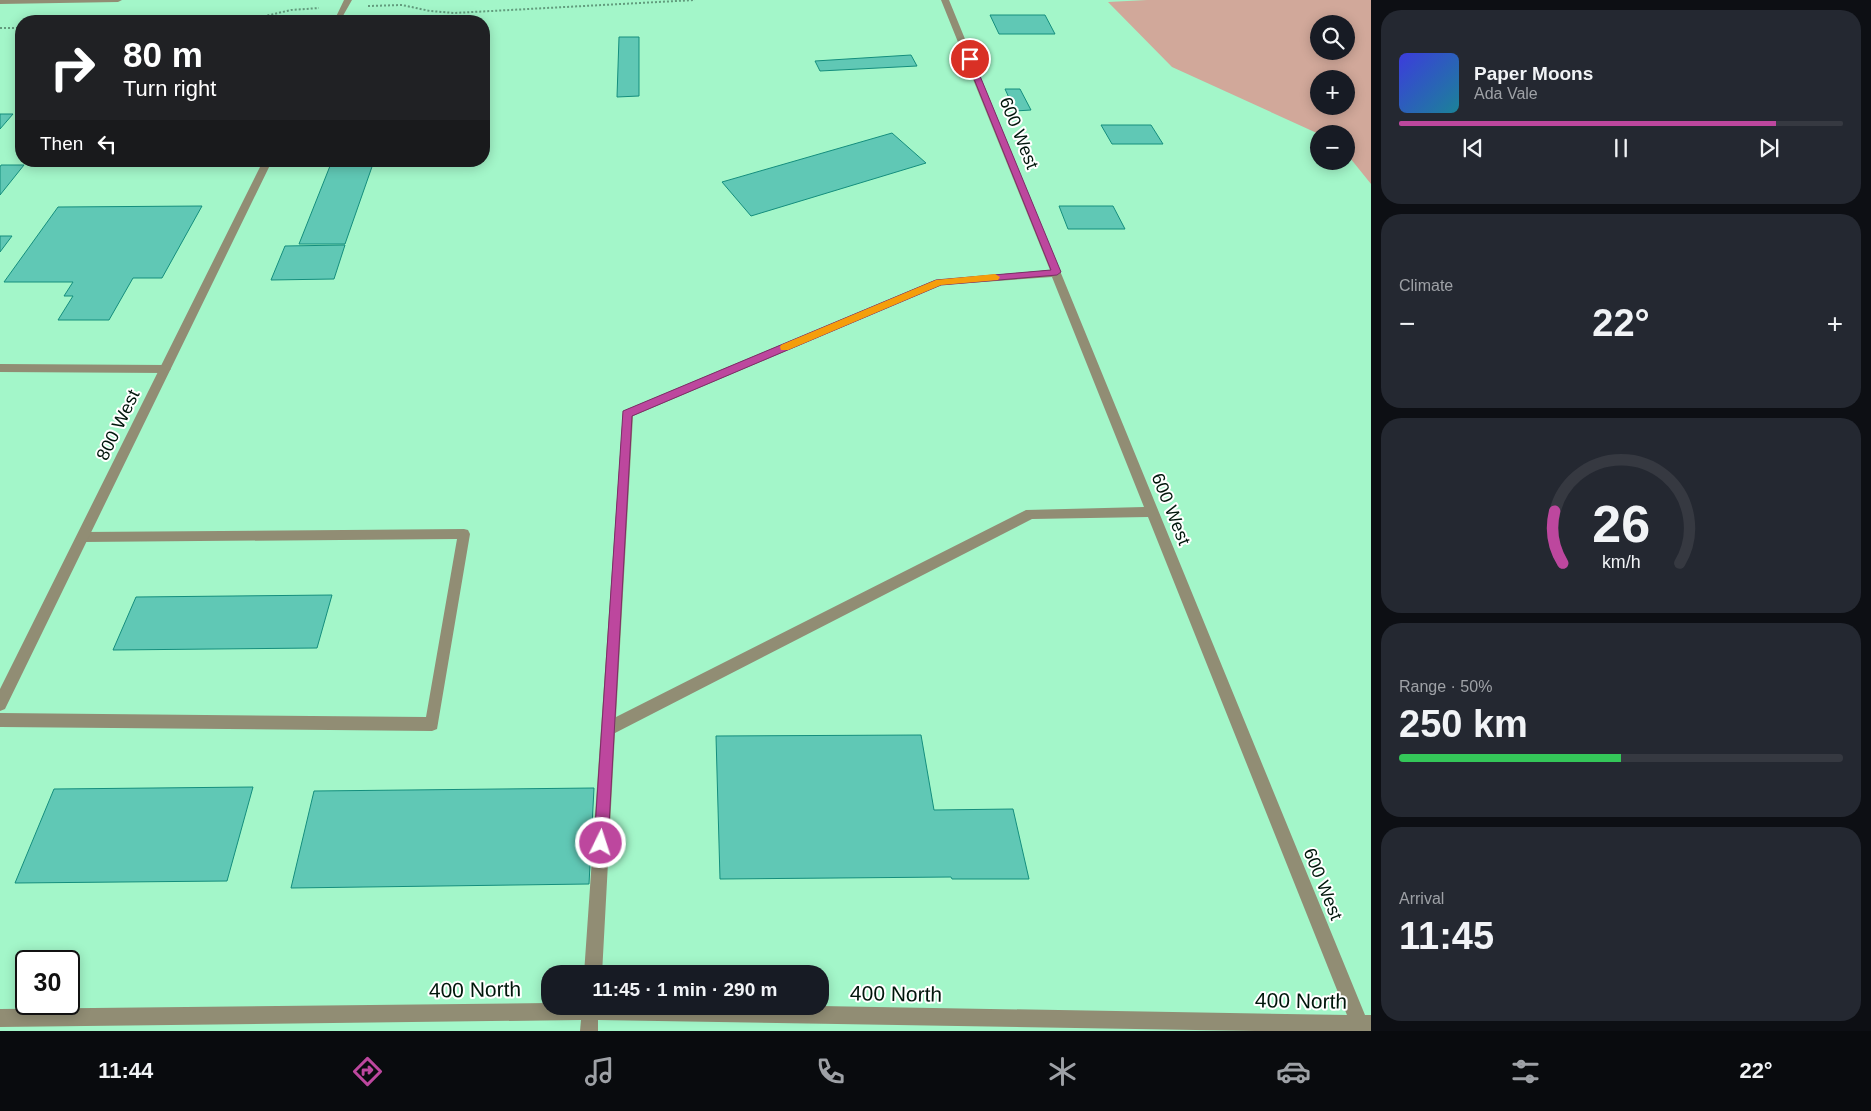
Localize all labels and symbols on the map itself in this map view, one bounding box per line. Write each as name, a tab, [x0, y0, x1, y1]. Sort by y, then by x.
pin	[949, 38, 991, 80]
street label: 600 West	[996, 94, 1042, 172]
street label: 800 West	[92, 387, 144, 463]
street label: 600 West	[1148, 470, 1194, 548]
position arrow	[574, 816, 626, 868]
street label: 600 West	[1300, 845, 1346, 923]
speed limit sign: 30	[15, 950, 80, 1015]
street label: 400 North	[429, 977, 521, 1002]
street label: 400 North	[850, 981, 942, 1006]
street label: 400 North	[1255, 988, 1347, 1013]

